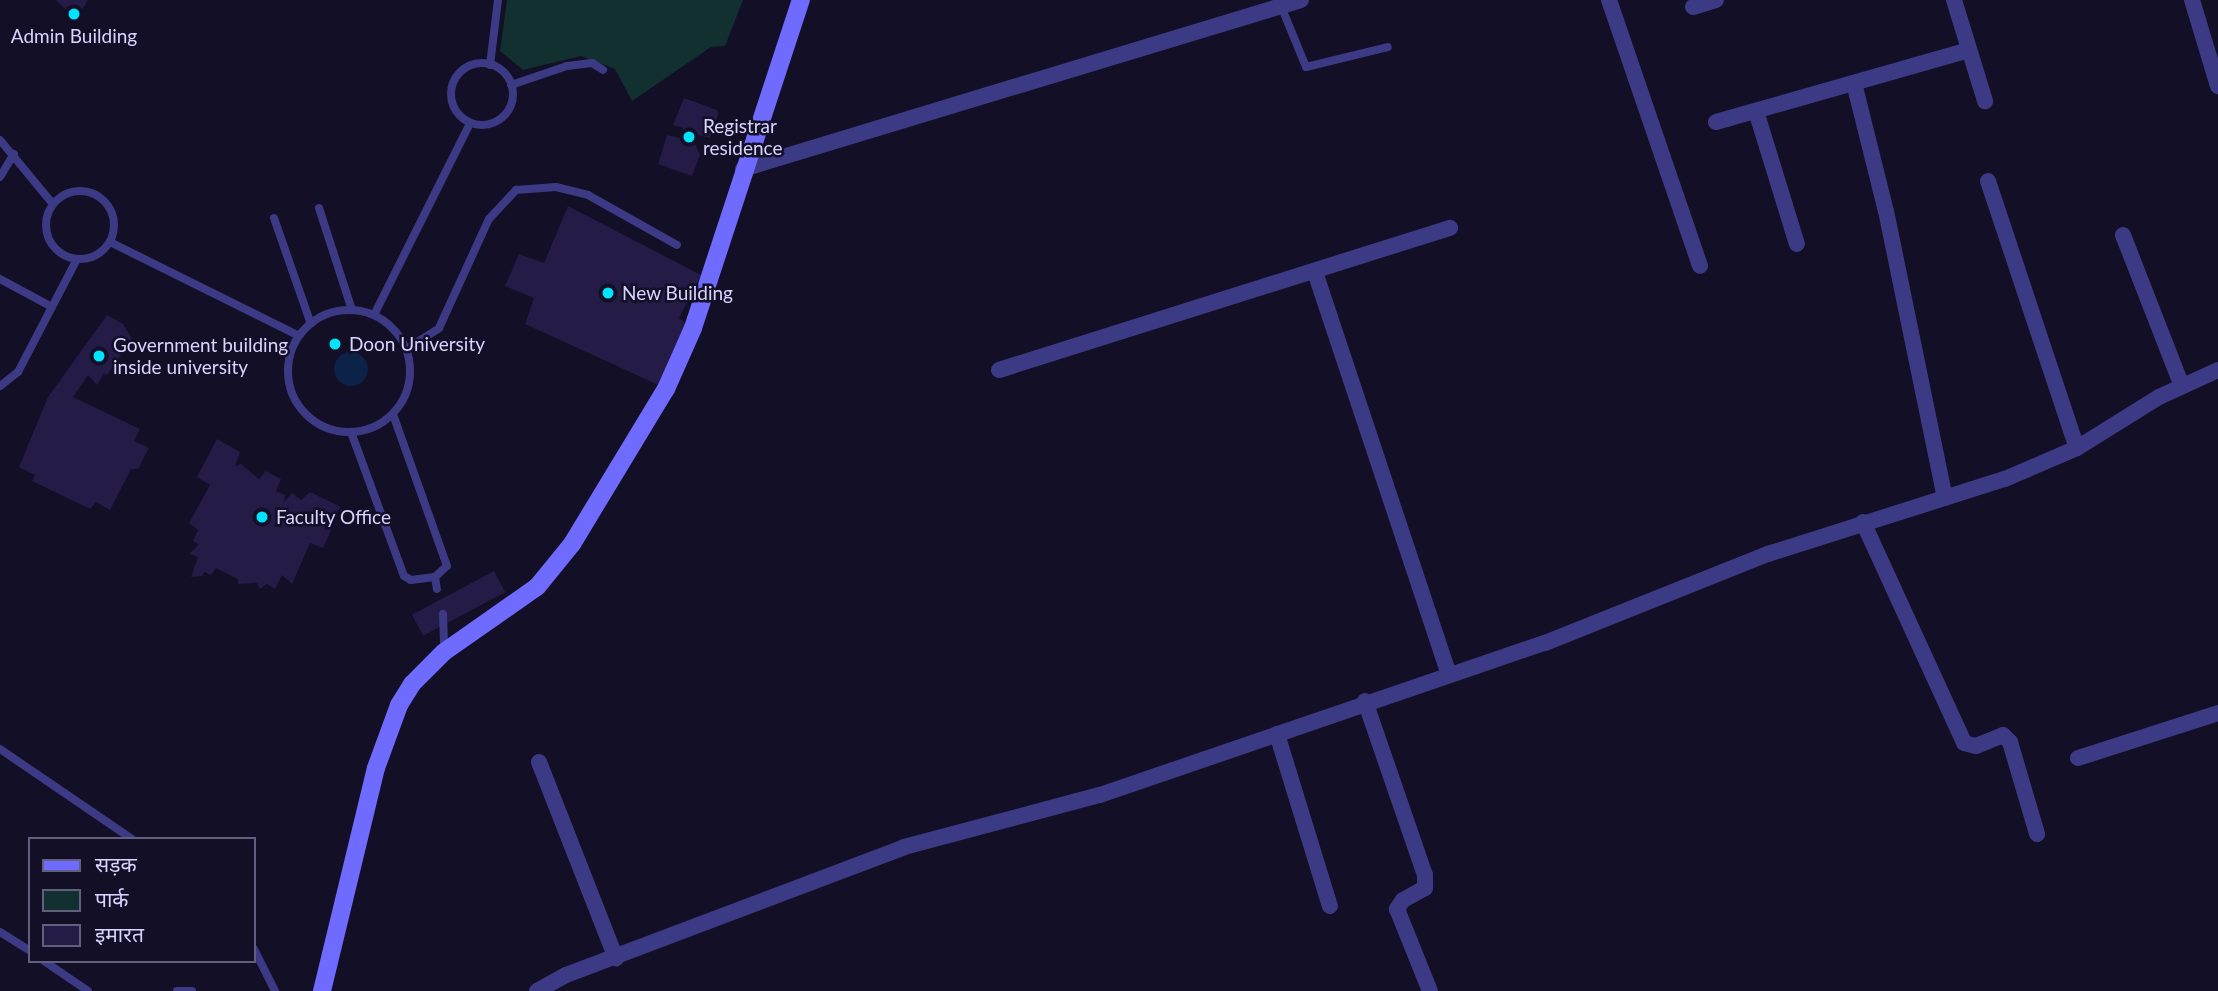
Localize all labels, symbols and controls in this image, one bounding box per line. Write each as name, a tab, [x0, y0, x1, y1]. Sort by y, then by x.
marker: Admin Building	[66, 6, 82, 22]
place label: Admin Building	[11, 25, 137, 47]
place label: Registrar residence	[703, 115, 783, 159]
marker: Registrar residence	[681, 129, 697, 145]
place label: New Building	[622, 282, 733, 304]
marker: New Building	[600, 285, 616, 301]
place label: Doon University	[349, 333, 485, 355]
place label: Government building inside university	[113, 334, 288, 378]
marker: Doon University	[327, 336, 343, 352]
marker: Government building inside university	[91, 348, 107, 364]
place label: Faculty Office	[276, 506, 391, 528]
marker: Faculty Office	[254, 509, 270, 525]
legend	[28, 837, 256, 963]
text: सड़क	[95, 851, 137, 876]
text: पार्क	[95, 886, 129, 911]
text: इमारत	[95, 921, 144, 946]

